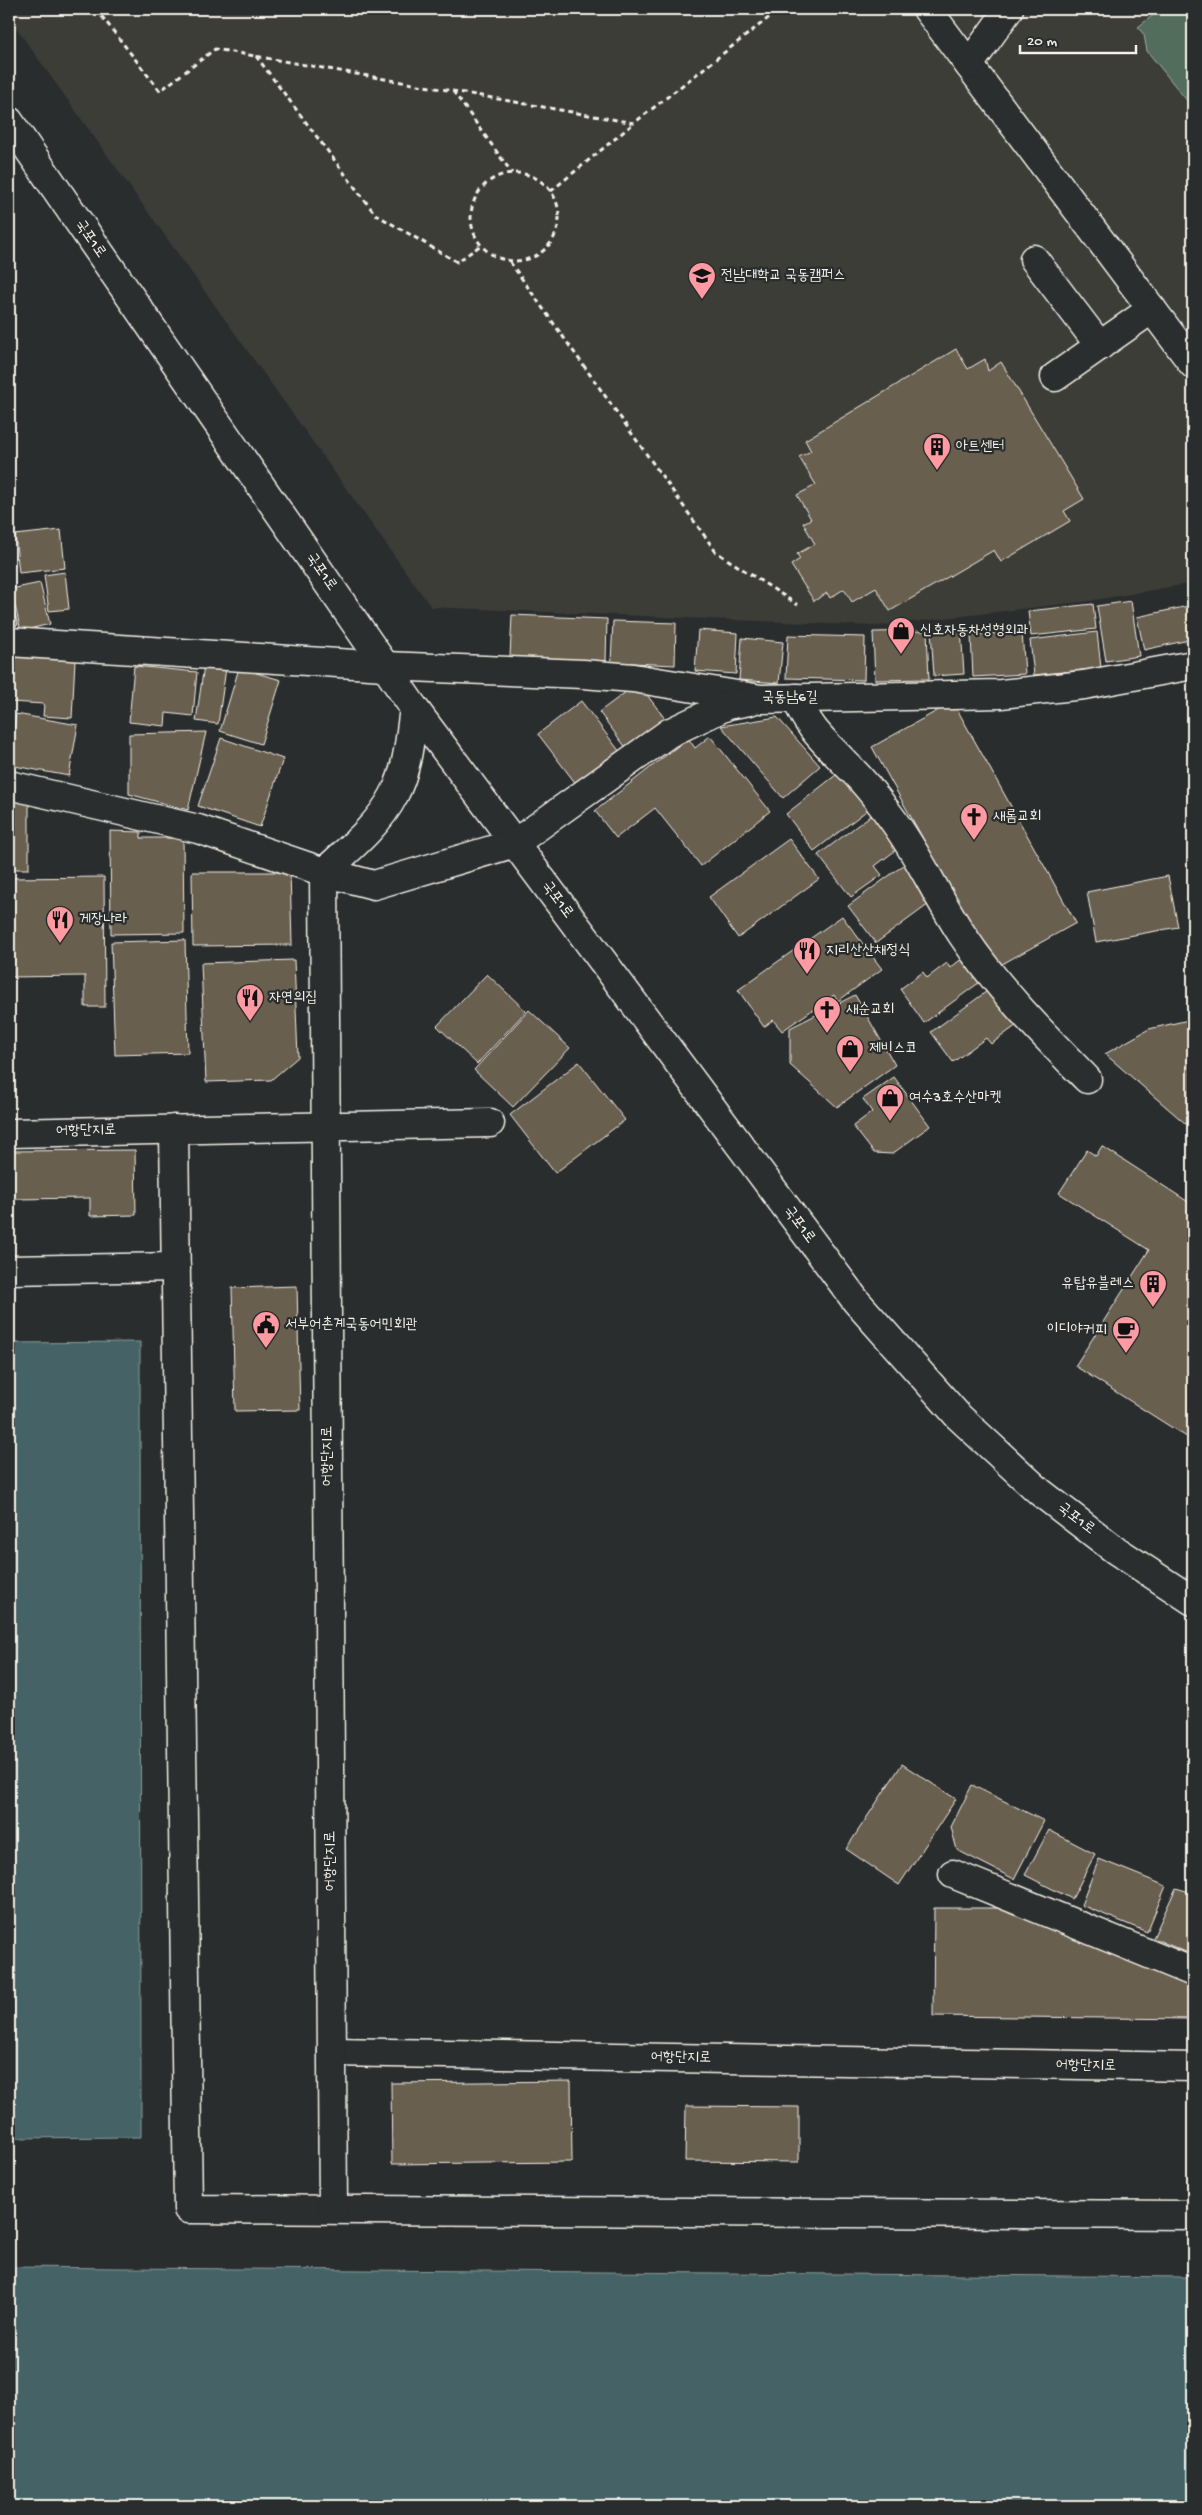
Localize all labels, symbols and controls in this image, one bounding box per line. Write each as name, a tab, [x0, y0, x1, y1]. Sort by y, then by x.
scale bar	[1020, 22, 1136, 54]
text: 20 m	[1027, 33, 1057, 51]
street label: 국포1로	[71, 217, 109, 261]
school or university icon: 전남대학교 국동캠퍼스	[687, 261, 717, 300]
place label: 전남대학교 국동캠퍼스	[721, 267, 845, 285]
building icon: 아트센터	[922, 432, 952, 471]
place label: 아트센터	[956, 438, 1004, 456]
street label: 국포1로	[302, 550, 340, 594]
shop icon: 신호자동차성형외과	[886, 616, 916, 655]
place label: 신호자동차성형외과	[920, 622, 1029, 640]
street label: 국동남6길	[762, 689, 818, 707]
church icon: 새롬교회	[959, 802, 989, 841]
place label: 새롬교회	[993, 808, 1041, 826]
street label: 국포1로	[537, 878, 577, 922]
restaurant icon: 게장나라	[45, 905, 75, 944]
place label: 게장나라	[79, 911, 127, 929]
restaurant icon: 지리산산채정식	[792, 936, 822, 975]
place label: 지리산산채정식	[826, 942, 911, 960]
restaurant icon: 자연의집	[235, 983, 265, 1022]
place label: 자연의집	[269, 989, 317, 1007]
church icon: 새순교회	[812, 995, 842, 1034]
place label: 새순교회	[846, 1001, 894, 1019]
shop icon: 제비스코	[835, 1034, 865, 1073]
place label: 제비스코	[869, 1040, 917, 1058]
shop icon: 여수3호수산마켓	[875, 1083, 905, 1122]
place label: 여수3호수산마켓	[909, 1089, 1001, 1107]
street label: 어항단지로	[56, 1121, 116, 1141]
street label: 국포1로	[779, 1203, 819, 1247]
building icon: 유탑유블레스	[1138, 1269, 1168, 1308]
place label: 유탑유블레스	[1062, 1275, 1134, 1293]
public building icon: 서부어촌계국동어민회관	[251, 1310, 281, 1349]
cafe icon: 이디야커피	[1111, 1315, 1141, 1354]
place label: 서부어촌계국동어민회관	[285, 1316, 418, 1334]
place label: 이디야커피	[1047, 1321, 1107, 1339]
street label: 어항단지로	[319, 1426, 337, 1486]
street label: 국포1로	[1054, 1499, 1098, 1539]
street label: 어항단지로	[322, 1831, 340, 1891]
street label: 어항단지로	[651, 2048, 711, 2068]
street label: 어항단지로	[1056, 2056, 1116, 2076]

